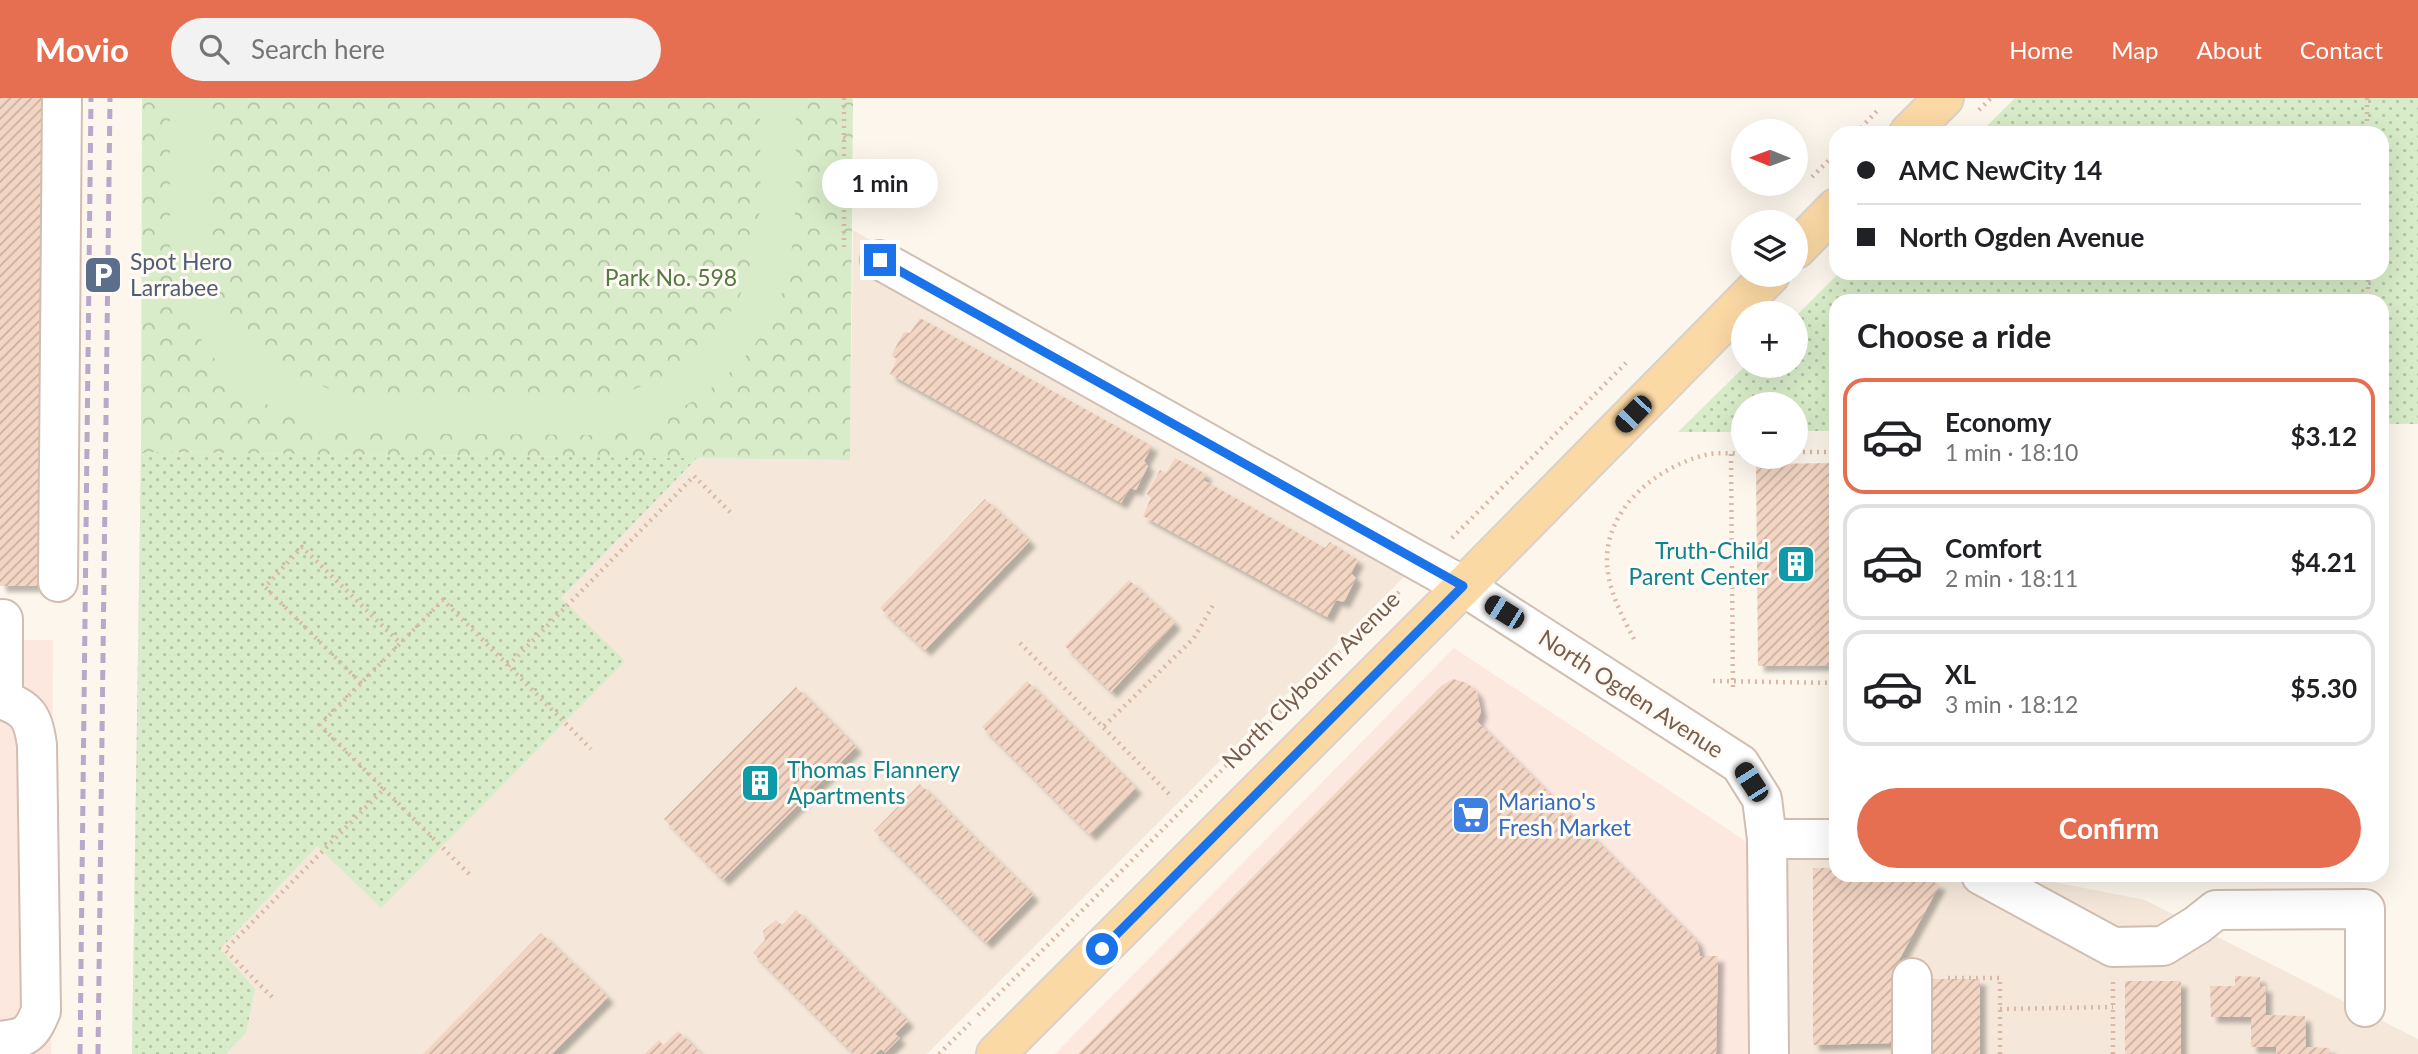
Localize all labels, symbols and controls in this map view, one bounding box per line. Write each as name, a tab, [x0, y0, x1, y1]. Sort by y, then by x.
search box	[171, 18, 661, 81]
text: Movio	[35, 29, 129, 69]
icon: search	[195, 30, 233, 68]
text: Search here	[251, 33, 385, 65]
text: Home	[2009, 35, 2073, 64]
text: Map	[2111, 35, 2159, 64]
text: About	[2197, 35, 2262, 64]
text: Contact	[2300, 35, 2383, 64]
north arrow	[1731, 119, 1808, 196]
map controls	[1731, 119, 1808, 469]
text: AMC NewCity 14	[1899, 154, 2102, 186]
callout: 1 min	[822, 158, 938, 208]
text: 1 min	[851, 169, 909, 197]
button: layers	[1731, 210, 1808, 287]
text: North Ogden Avenue	[1899, 221, 2144, 253]
route end	[864, 244, 896, 276]
place label: Spot Hero Larrabee	[130, 247, 232, 301]
parking icon: Spot Hero Larrabee	[82, 254, 124, 296]
park label: Park No. 598	[605, 263, 737, 291]
button: +	[1731, 301, 1808, 378]
text: Choose a ride	[1857, 316, 2051, 355]
car	[1611, 392, 1656, 436]
button: −	[1731, 392, 1808, 469]
icon: car	[1861, 405, 1924, 468]
text: Economy	[1945, 406, 2051, 438]
text: $3.12	[2291, 420, 2357, 452]
text: 1 min · 18:10	[1945, 438, 2078, 466]
icon: car	[1861, 531, 1924, 594]
text: Comfort	[1945, 532, 2042, 564]
place label: Truth-Child Parent Center	[1629, 536, 1770, 590]
building icon: Truth-Child Parent Center	[1775, 543, 1817, 585]
text: $4.21	[2291, 546, 2357, 578]
text: 2 min · 18:11	[1945, 564, 2078, 592]
street label: North Clybourn Avenue	[1216, 585, 1405, 774]
car	[1481, 592, 1528, 632]
street label: North Ogden Avenue	[1534, 623, 1729, 763]
icon: car	[1861, 657, 1924, 720]
text: XL	[1945, 658, 1976, 690]
text: $5.30	[2291, 672, 2357, 704]
text: 3 min · 18:12	[1945, 690, 2078, 718]
place label: Thomas Flannery Apartments	[787, 755, 960, 809]
car	[1731, 759, 1772, 805]
building icon: Thomas Flannery Apartments	[739, 762, 781, 804]
place label: Mariano's Fresh Market	[1498, 787, 1632, 841]
button: Confirm	[1857, 788, 2361, 868]
supermarket icon: Mariano's Fresh Market	[1450, 794, 1492, 836]
route start	[1086, 933, 1118, 965]

